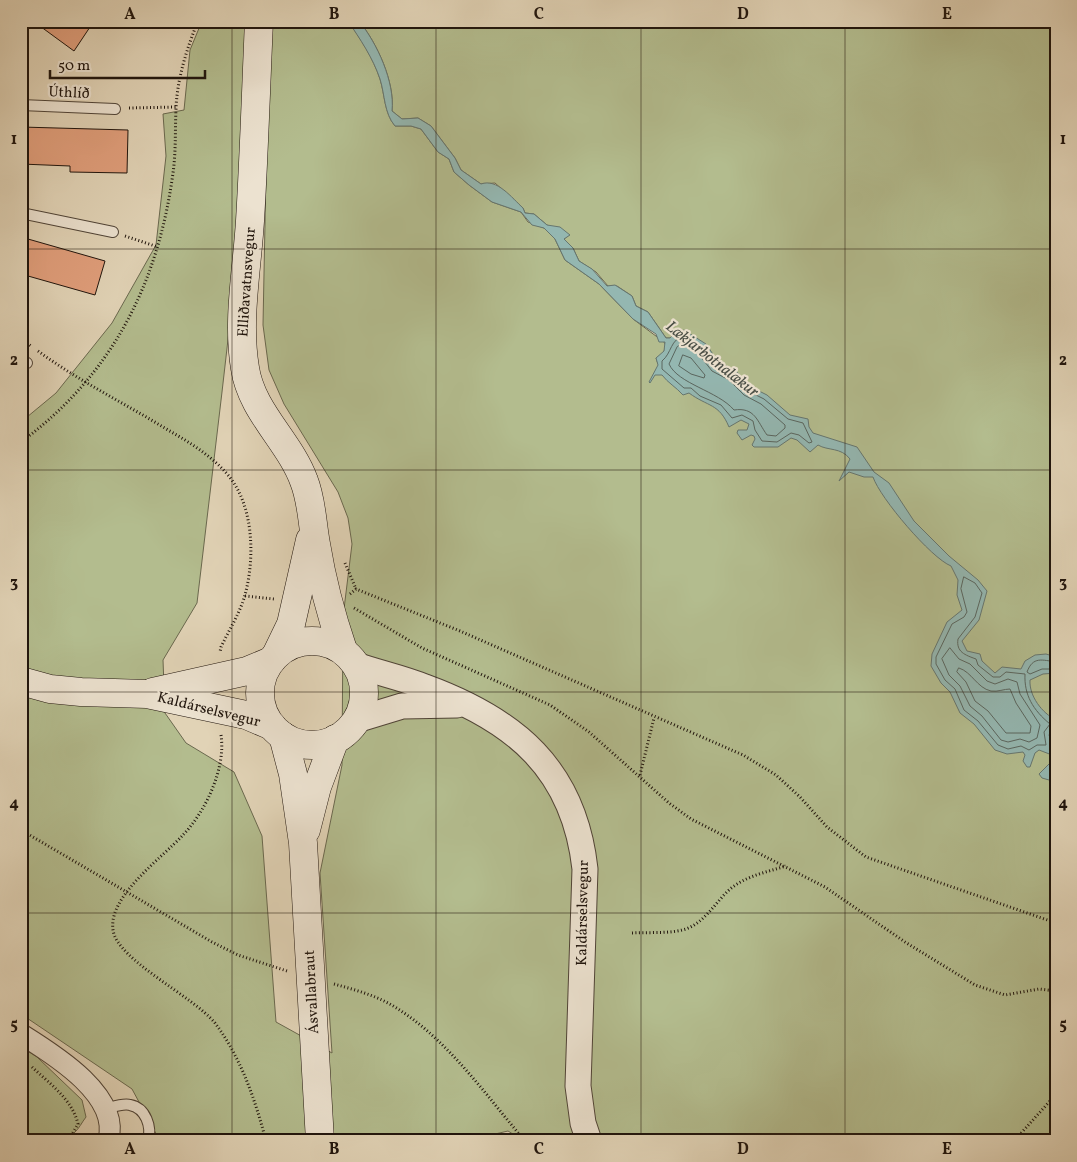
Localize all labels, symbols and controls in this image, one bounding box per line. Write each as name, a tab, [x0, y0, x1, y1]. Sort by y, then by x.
text: A	[124, 4, 136, 26]
text: B	[329, 4, 340, 26]
text: C	[534, 4, 544, 26]
text: D	[737, 4, 749, 26]
text: E	[942, 4, 952, 26]
scale bar	[50, 48, 205, 80]
text: 50 m	[58, 56, 90, 77]
street label: Úthlíð	[48, 82, 90, 105]
text: 1	[11, 129, 17, 151]
text: 1	[1060, 129, 1066, 151]
street label: Elliðavatnsvegur	[233, 226, 262, 338]
water label: Lækjarbotnalækur	[661, 316, 764, 404]
text: 2	[10, 350, 18, 372]
text: 2	[1059, 350, 1067, 372]
text: 3	[10, 572, 18, 594]
text: 3	[1059, 572, 1067, 594]
street label: Kaldárselsvegur	[155, 687, 262, 733]
text: 4	[9, 793, 19, 815]
text: 4	[1058, 793, 1068, 815]
street label: Kaldárselsvegur	[572, 860, 595, 966]
street label: Ásvallabraut	[300, 949, 325, 1035]
text: 5	[10, 1014, 18, 1036]
text: 5	[1059, 1014, 1067, 1036]
text: A	[124, 1139, 136, 1161]
text: B	[329, 1139, 340, 1161]
text: C	[534, 1139, 544, 1161]
text: D	[737, 1139, 749, 1161]
text: E	[942, 1139, 952, 1161]

